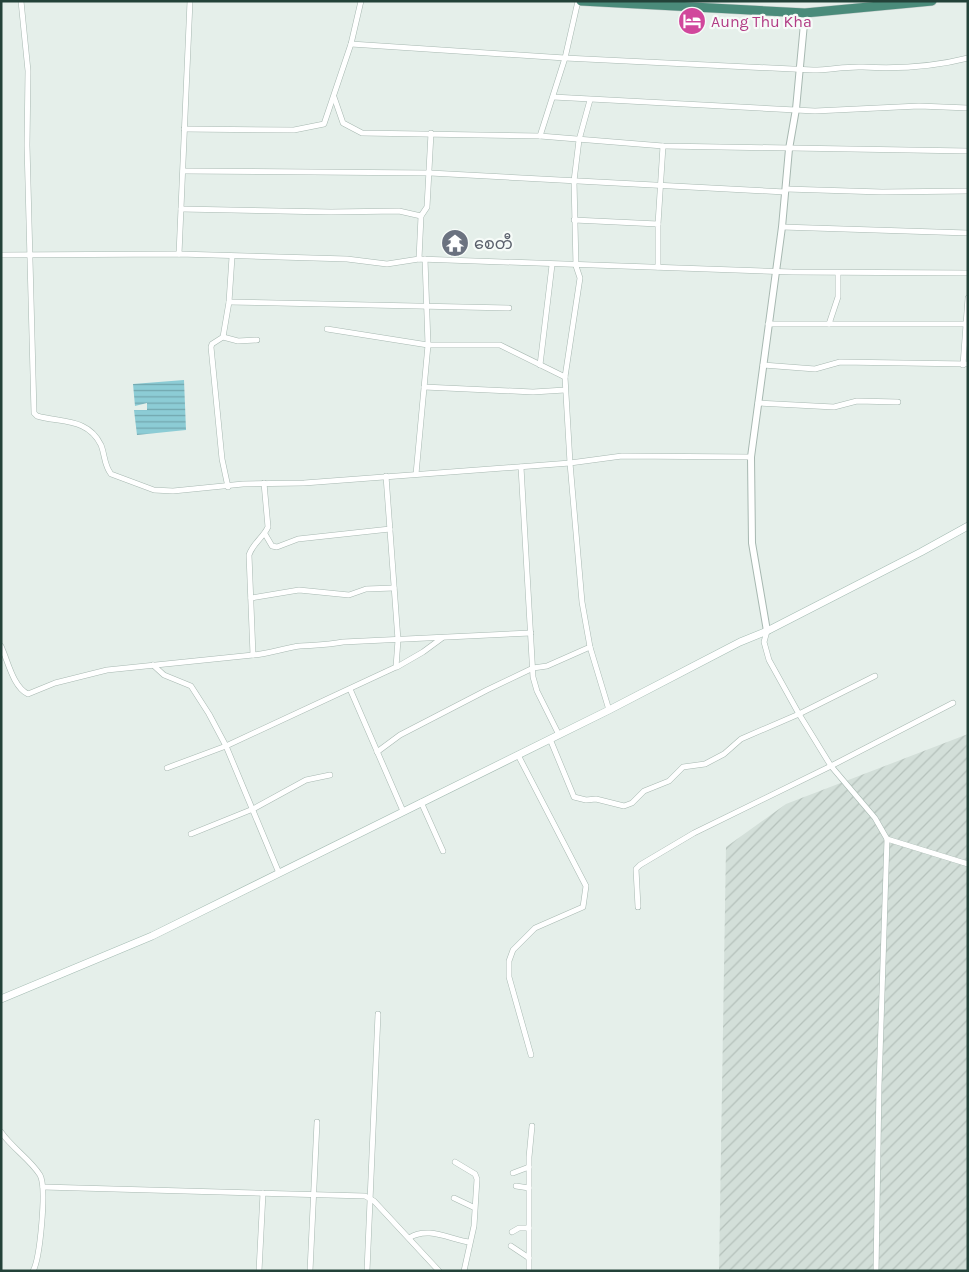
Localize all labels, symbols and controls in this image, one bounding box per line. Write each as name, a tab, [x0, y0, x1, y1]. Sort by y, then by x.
hotel icon: Aung Thu Kha	[677, 6, 707, 36]
place label: Aung Thu Kha	[711, 12, 812, 31]
temple icon: စေတီ	[440, 228, 470, 258]
place label: စေတီ	[474, 233, 513, 253]

